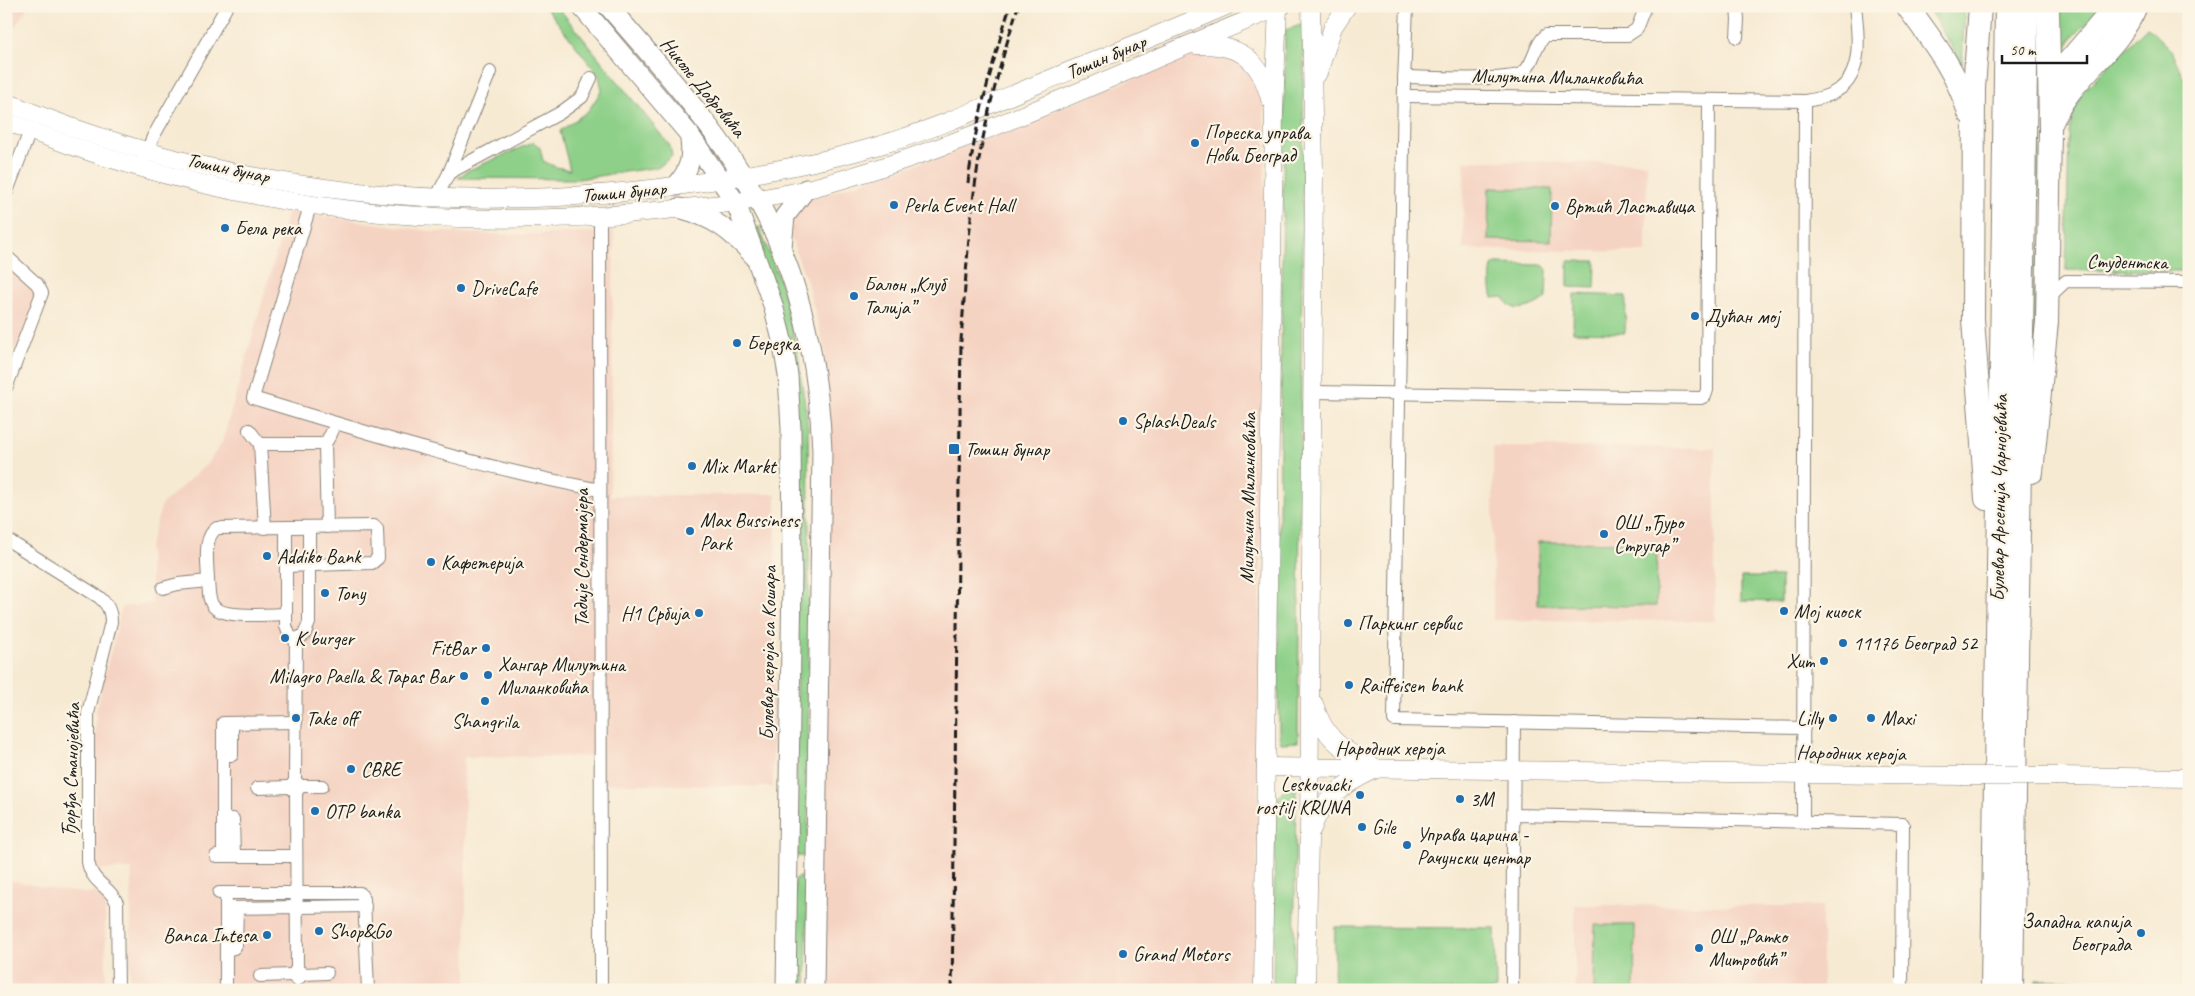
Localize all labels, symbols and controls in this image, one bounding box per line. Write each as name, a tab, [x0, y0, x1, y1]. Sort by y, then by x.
street label: Тошин бунар	[1062, 28, 1151, 85]
street label: Николе Добровића	[655, 32, 752, 143]
scale bar	[2002, 32, 2088, 64]
text: 50 m	[2010, 41, 2037, 60]
street label: Милутина Миланковића	[1471, 63, 1644, 91]
place label: Пореска управа Нови Београд	[1205, 120, 1312, 168]
marker: Пореска управа Нови Београд	[1189, 137, 1201, 149]
street label: Тошин бунар	[184, 147, 273, 189]
street label: Тошин бунар	[581, 176, 669, 208]
place label: Perla Event Hall	[904, 193, 1017, 218]
place label: Вртић Ластавица	[1565, 194, 1696, 219]
marker: Perla Event Hall	[888, 199, 900, 211]
marker: Вртић Ластавица	[1549, 200, 1561, 212]
place label: Бела река	[235, 216, 303, 241]
marker: Бела река	[219, 222, 231, 234]
street label: Студентска	[2087, 249, 2169, 275]
place label: Балон „Клуб Талија”	[864, 272, 949, 320]
place label: DriveCafe	[471, 276, 539, 301]
marker: DriveCafe	[455, 282, 467, 294]
marker: Балон „Клуб Талија”	[848, 290, 860, 302]
place label: Дућан мој	[1705, 304, 1781, 329]
marker: Дућан мој	[1689, 310, 1701, 322]
place label: Березка	[747, 331, 801, 356]
marker: Березка	[731, 337, 743, 349]
street label: Булевар Арсенија Чарнојевића	[1985, 393, 2013, 602]
place label: SplashDeals	[1133, 409, 1217, 434]
street label: Милутина Миланковића	[1234, 411, 1262, 584]
marker: SplashDeals	[1117, 415, 1129, 427]
place label: Тошин бунар	[965, 437, 1051, 462]
marker: Тошин бунар	[947, 442, 961, 456]
place label: Mix Markt	[702, 454, 778, 479]
marker: Mix Markt	[686, 460, 698, 472]
street label: Тадије Сондермајера	[569, 487, 594, 627]
place label: Max Bussiness Park	[700, 508, 801, 556]
place label: ОШ „Ђуро Стругар”	[1614, 510, 1685, 558]
marker: Max Bussiness Park	[684, 525, 696, 537]
marker: ОШ „Ђуро Стругар”	[1598, 528, 1610, 540]
place label: Addiko Bank	[277, 544, 362, 569]
marker: Addiko Bank	[261, 550, 273, 562]
place label: Кафетерија	[441, 550, 524, 575]
marker: Кафетерија	[425, 556, 437, 568]
street label: Булевар хероја са Кошара	[754, 564, 782, 740]
place label: Tony	[335, 581, 366, 606]
marker: Tony	[319, 587, 331, 599]
place label: Мој киоск	[1794, 599, 1862, 624]
place label: Н1 Србија	[621, 601, 690, 626]
marker: Мој киоск	[1778, 605, 1790, 617]
marker: Н1 Србија	[693, 607, 705, 619]
place label: Паркинг сервис	[1358, 611, 1463, 636]
marker: Паркинг сервис	[1342, 617, 1354, 629]
place label: K burger	[295, 626, 355, 651]
place label: 11176 Београд 52	[1853, 631, 1979, 656]
marker: K burger	[279, 632, 291, 644]
place label: FitBar	[431, 636, 478, 661]
marker: 11176 Београд 52	[1837, 637, 1849, 649]
marker: FitBar	[480, 642, 492, 654]
place label: Хит	[1787, 649, 1816, 674]
place label: Хангар Милутина Миланковића	[498, 652, 627, 700]
marker: Хит	[1818, 655, 1830, 667]
place label: Milagro Paella & Tapas Bar	[269, 664, 456, 689]
marker: Хангар Милутина Миланковића	[482, 669, 494, 681]
marker: Milagro Paella & Tapas Bar	[458, 670, 470, 682]
place label: Raiffeisen bank	[1359, 673, 1464, 698]
marker: Raiffeisen bank	[1343, 679, 1355, 691]
marker: Shangrila	[479, 695, 491, 707]
street label: Ђорђа Станојевића	[56, 701, 87, 838]
place label: Take off	[306, 706, 362, 731]
place label: Lilly	[1797, 706, 1825, 731]
place label: Maxi	[1881, 706, 1917, 731]
place label: Shangrila	[452, 709, 520, 734]
marker: Take off	[290, 712, 302, 724]
marker: Lilly	[1827, 712, 1839, 724]
marker: Maxi	[1865, 712, 1877, 724]
street label: Народних хероја	[1335, 736, 1446, 761]
street label: Народних хероја	[1796, 740, 1907, 766]
place label: CBRE	[361, 757, 403, 782]
marker: CBRE	[345, 763, 357, 775]
place label: Leskovacki rostilj KRUNA	[1255, 772, 1352, 820]
place label: 3M	[1470, 787, 1495, 812]
marker: Leskovacki rostilj KRUNA	[1354, 789, 1366, 801]
marker: 3M	[1454, 793, 1466, 805]
place label: OTP banka	[325, 799, 402, 824]
marker: OTP banka	[309, 805, 321, 817]
place label: Gile	[1372, 815, 1397, 840]
marker: Gile	[1356, 821, 1368, 833]
place label: Управа царина - Рачунски центар	[1417, 822, 1532, 870]
marker: Управа царина - Рачунски центар	[1401, 839, 1413, 851]
place label: Западна капија Београда	[2022, 909, 2132, 957]
place label: Shop&Go	[329, 919, 392, 944]
place label: Banca Intesa	[163, 923, 258, 948]
place label: ОШ „Ратко Митровић”	[1709, 924, 1789, 972]
marker: Shop&Go	[313, 925, 325, 937]
marker: Западна капија Београда	[2135, 927, 2147, 939]
marker: Banca Intesa	[261, 929, 273, 941]
place label: Grand Motors	[1133, 942, 1232, 967]
marker: ОШ „Ратко Митровић”	[1693, 942, 1705, 954]
marker: Grand Motors	[1117, 948, 1129, 960]

